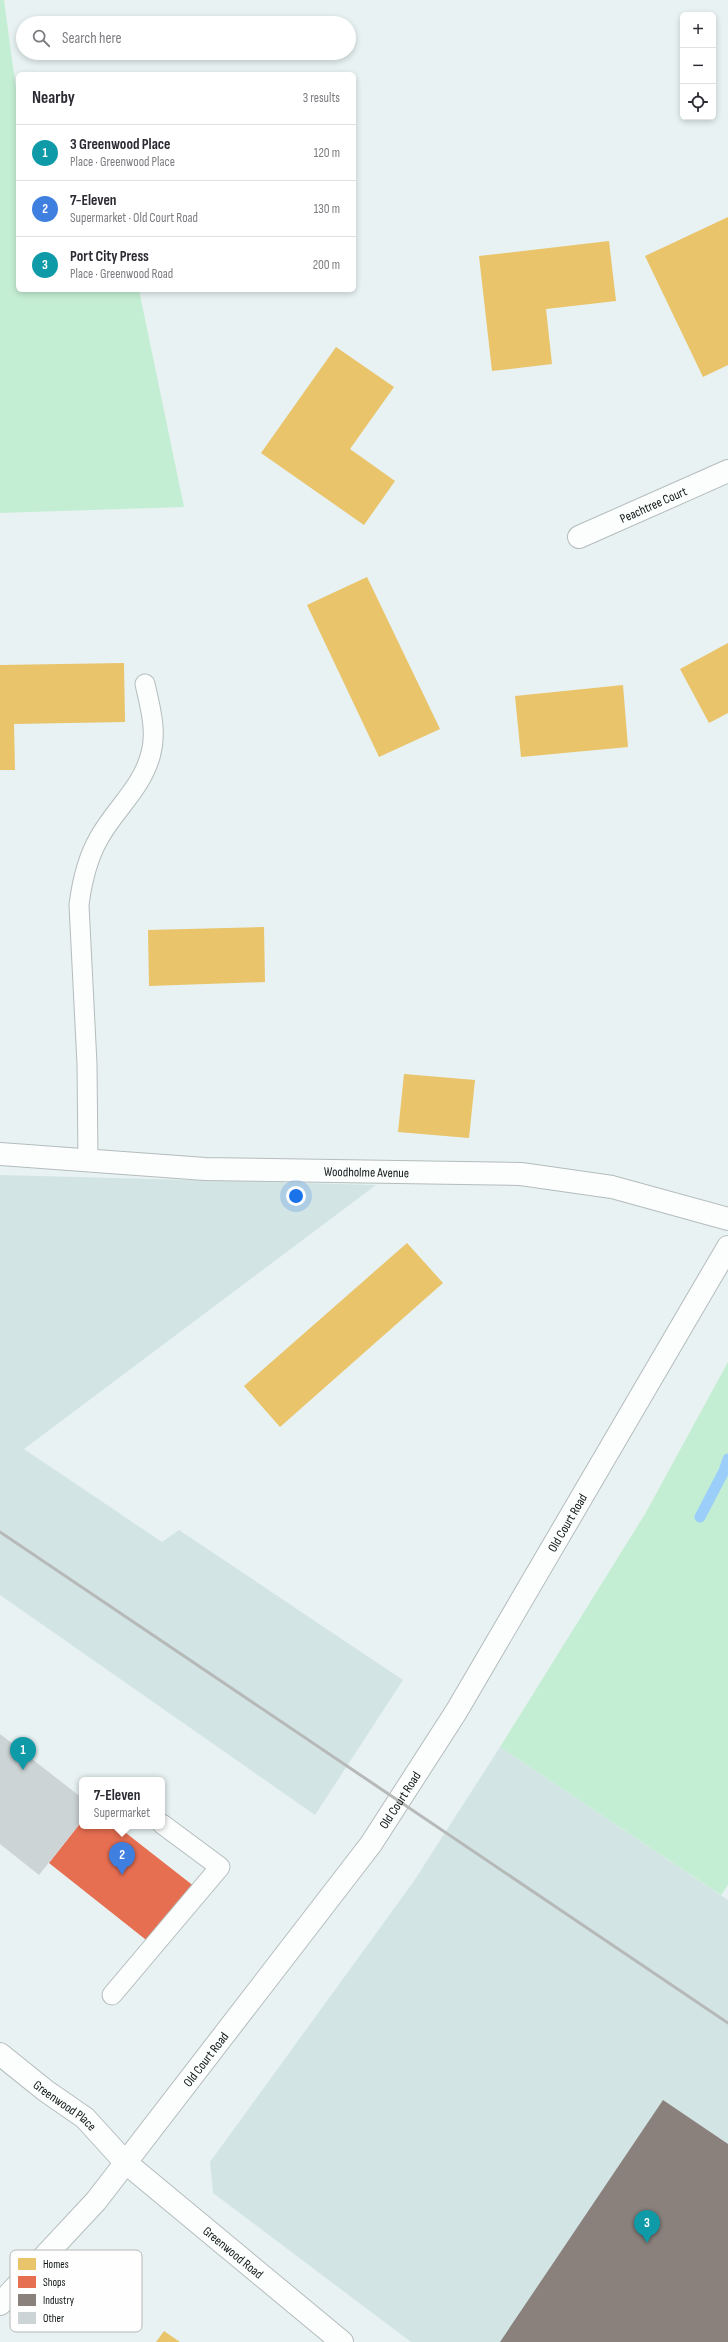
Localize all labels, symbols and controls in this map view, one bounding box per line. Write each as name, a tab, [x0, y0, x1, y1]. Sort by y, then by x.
map controls	[680, 12, 716, 120]
button: +	[680, 12, 716, 48]
search box	[16, 16, 356, 60]
icon: search	[30, 27, 52, 49]
text: Search here	[62, 29, 122, 48]
button: −	[680, 48, 716, 84]
button: locate	[680, 84, 716, 120]
text: Nearby	[32, 88, 75, 108]
text: 3 results	[303, 90, 340, 106]
text: 3 Greenwood Place	[70, 135, 171, 154]
text: 1	[42, 145, 48, 161]
text: 120 m	[314, 145, 340, 161]
text: Place · Greenwood Place	[70, 154, 175, 170]
text: 7-Eleven	[70, 191, 117, 210]
text: 2	[42, 201, 48, 217]
text: 130 m	[314, 201, 340, 217]
text: Supermarket · Old Court Road	[70, 210, 198, 226]
text: Port City Press	[70, 247, 149, 266]
text: 3	[42, 257, 48, 273]
text: 200 m	[313, 257, 340, 273]
text: Place · Greenwood Road	[70, 266, 173, 282]
street label: Peachtree Court	[618, 483, 689, 527]
street label: Woodholme Avenue	[324, 1164, 409, 1181]
your location	[286, 1186, 306, 1206]
street label: Old Court Road	[544, 1491, 591, 1555]
pin: 1	[10, 1737, 36, 1770]
street label: Old Court Road	[376, 1769, 425, 1832]
popup	[79, 1777, 165, 1829]
text: 7-Eleven	[94, 1786, 140, 1805]
text: Supermarket	[94, 1805, 150, 1821]
pin: 2	[109, 1842, 135, 1875]
street label: Old Court Road	[180, 2029, 232, 2090]
street label: Greenwood Place	[30, 2077, 100, 2134]
pin: 3	[634, 2210, 660, 2243]
street label: Greenwood Road	[200, 2223, 266, 2282]
legend	[10, 2250, 142, 2332]
text: Homes	[43, 2258, 69, 2271]
text: Shops	[43, 2276, 66, 2289]
text: Industry	[43, 2294, 75, 2307]
text: Other	[43, 2312, 64, 2325]

